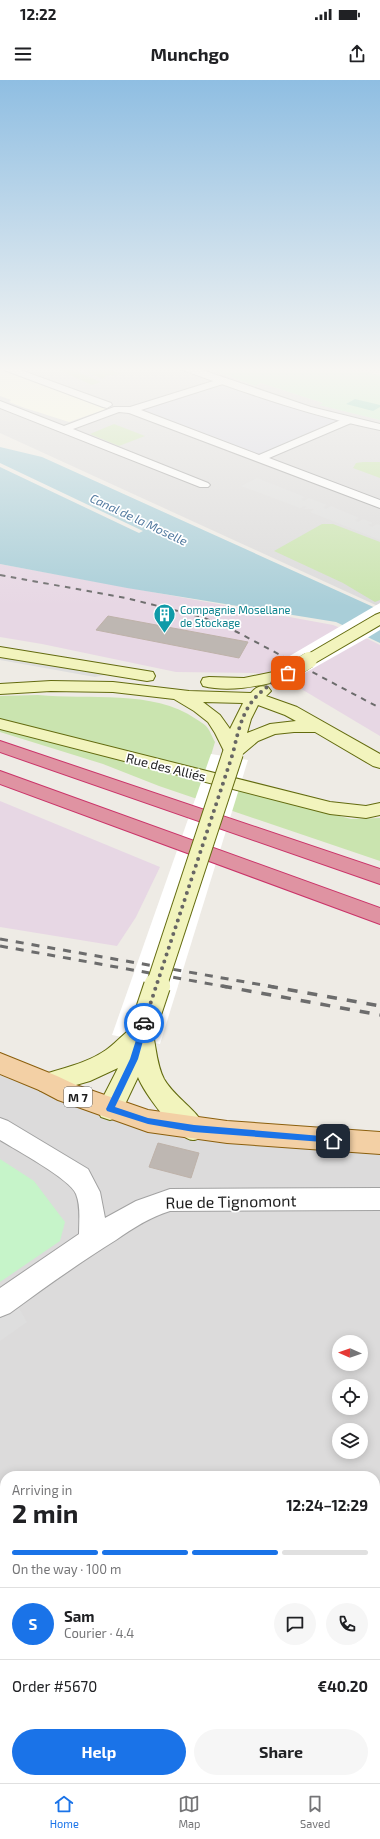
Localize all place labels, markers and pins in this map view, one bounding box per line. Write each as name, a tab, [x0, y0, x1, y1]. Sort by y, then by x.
building icon: Compagnie Mosellane de Stockage	[152, 602, 178, 635]
place label: Compagnie Mosellane de Stockage	[180, 603, 291, 629]
pin	[271, 656, 305, 690]
pin	[316, 1124, 350, 1158]

